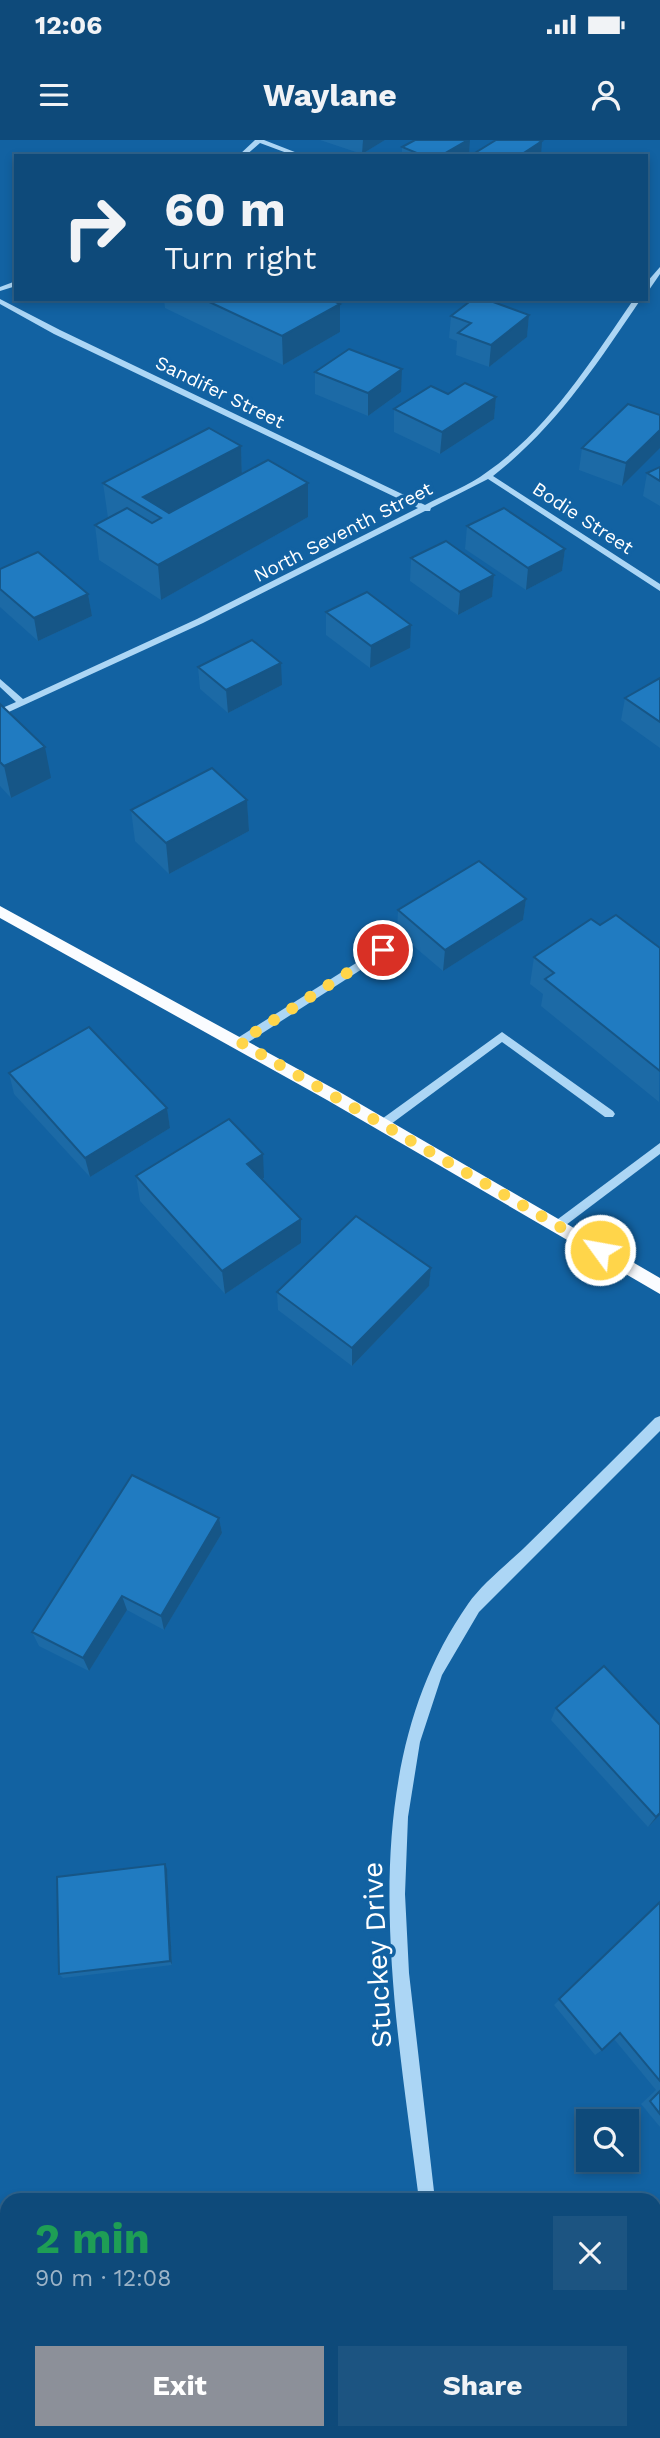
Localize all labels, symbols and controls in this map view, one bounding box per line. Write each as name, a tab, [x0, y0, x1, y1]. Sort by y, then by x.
text: 12:06	[35, 10, 102, 40]
icon: menu	[35, 76, 73, 114]
text: Waylane	[263, 76, 397, 114]
icon: person	[587, 76, 625, 114]
text: 60 m	[164, 180, 286, 238]
icon: right	[49, 182, 140, 273]
text: Turn right	[164, 239, 316, 277]
street label: Sandifer Street	[152, 351, 288, 433]
street label: North Seventh Street	[250, 477, 436, 587]
street label: Bodie Street	[528, 477, 638, 559]
pin	[353, 920, 413, 980]
icon: arrive	[364, 931, 402, 969]
position arrow	[563, 1213, 637, 1287]
street label: Stuckey Drive	[356, 1861, 398, 2049]
map controls	[576, 2109, 639, 2172]
button: search	[576, 2109, 639, 2172]
text: 2 min	[35, 2214, 150, 2263]
button: close	[553, 2216, 627, 2290]
text: 90 m · 12:08	[35, 2265, 171, 2292]
button: Exit	[35, 2346, 324, 2426]
button: Share	[338, 2346, 627, 2426]

